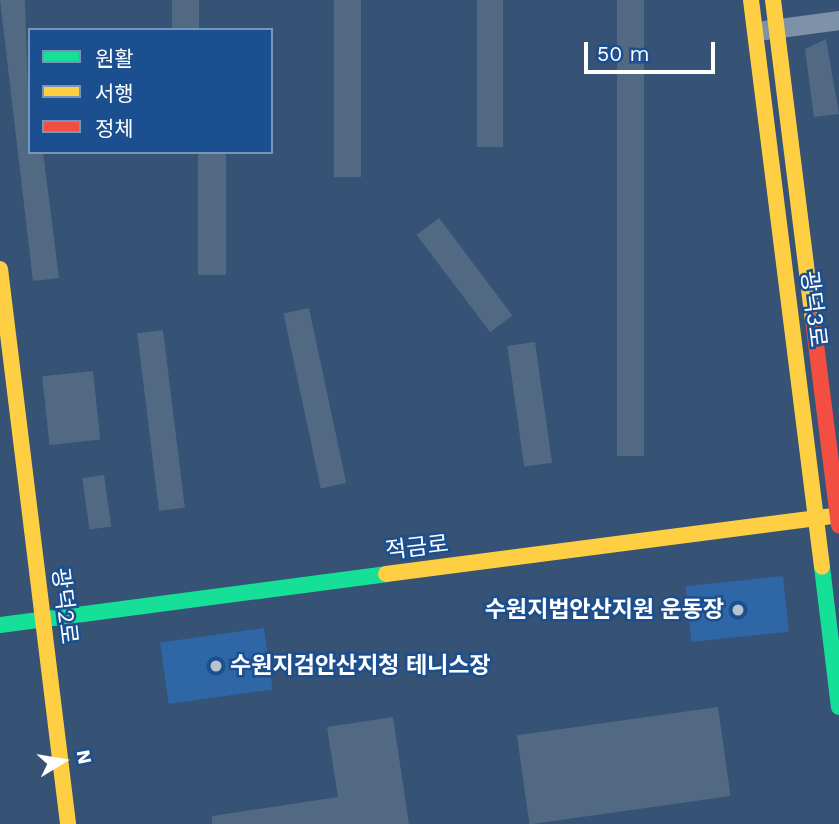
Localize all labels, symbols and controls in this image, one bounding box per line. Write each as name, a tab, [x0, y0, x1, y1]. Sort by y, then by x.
legend	[28, 28, 273, 154]
scale bar	[587, 28, 718, 72]
text: 50 m	[597, 41, 649, 66]
text: 원활	[95, 46, 134, 71]
text: 서행	[95, 81, 134, 106]
text: 정체	[95, 116, 134, 141]
street label: 광덕3로	[795, 269, 831, 349]
street label: 적금로	[384, 530, 450, 566]
street label: 광덕2로	[46, 566, 82, 646]
place label: 수원지법안산지원 운동장	[485, 596, 724, 624]
marker: 수원지법안산지원 운동장	[730, 602, 746, 618]
place label: 수원지검안산지청 테니스장	[230, 652, 490, 680]
marker: 수원지검안산지청 테니스장	[208, 658, 224, 674]
north arrow	[28, 726, 98, 796]
text: N	[71, 748, 97, 766]

